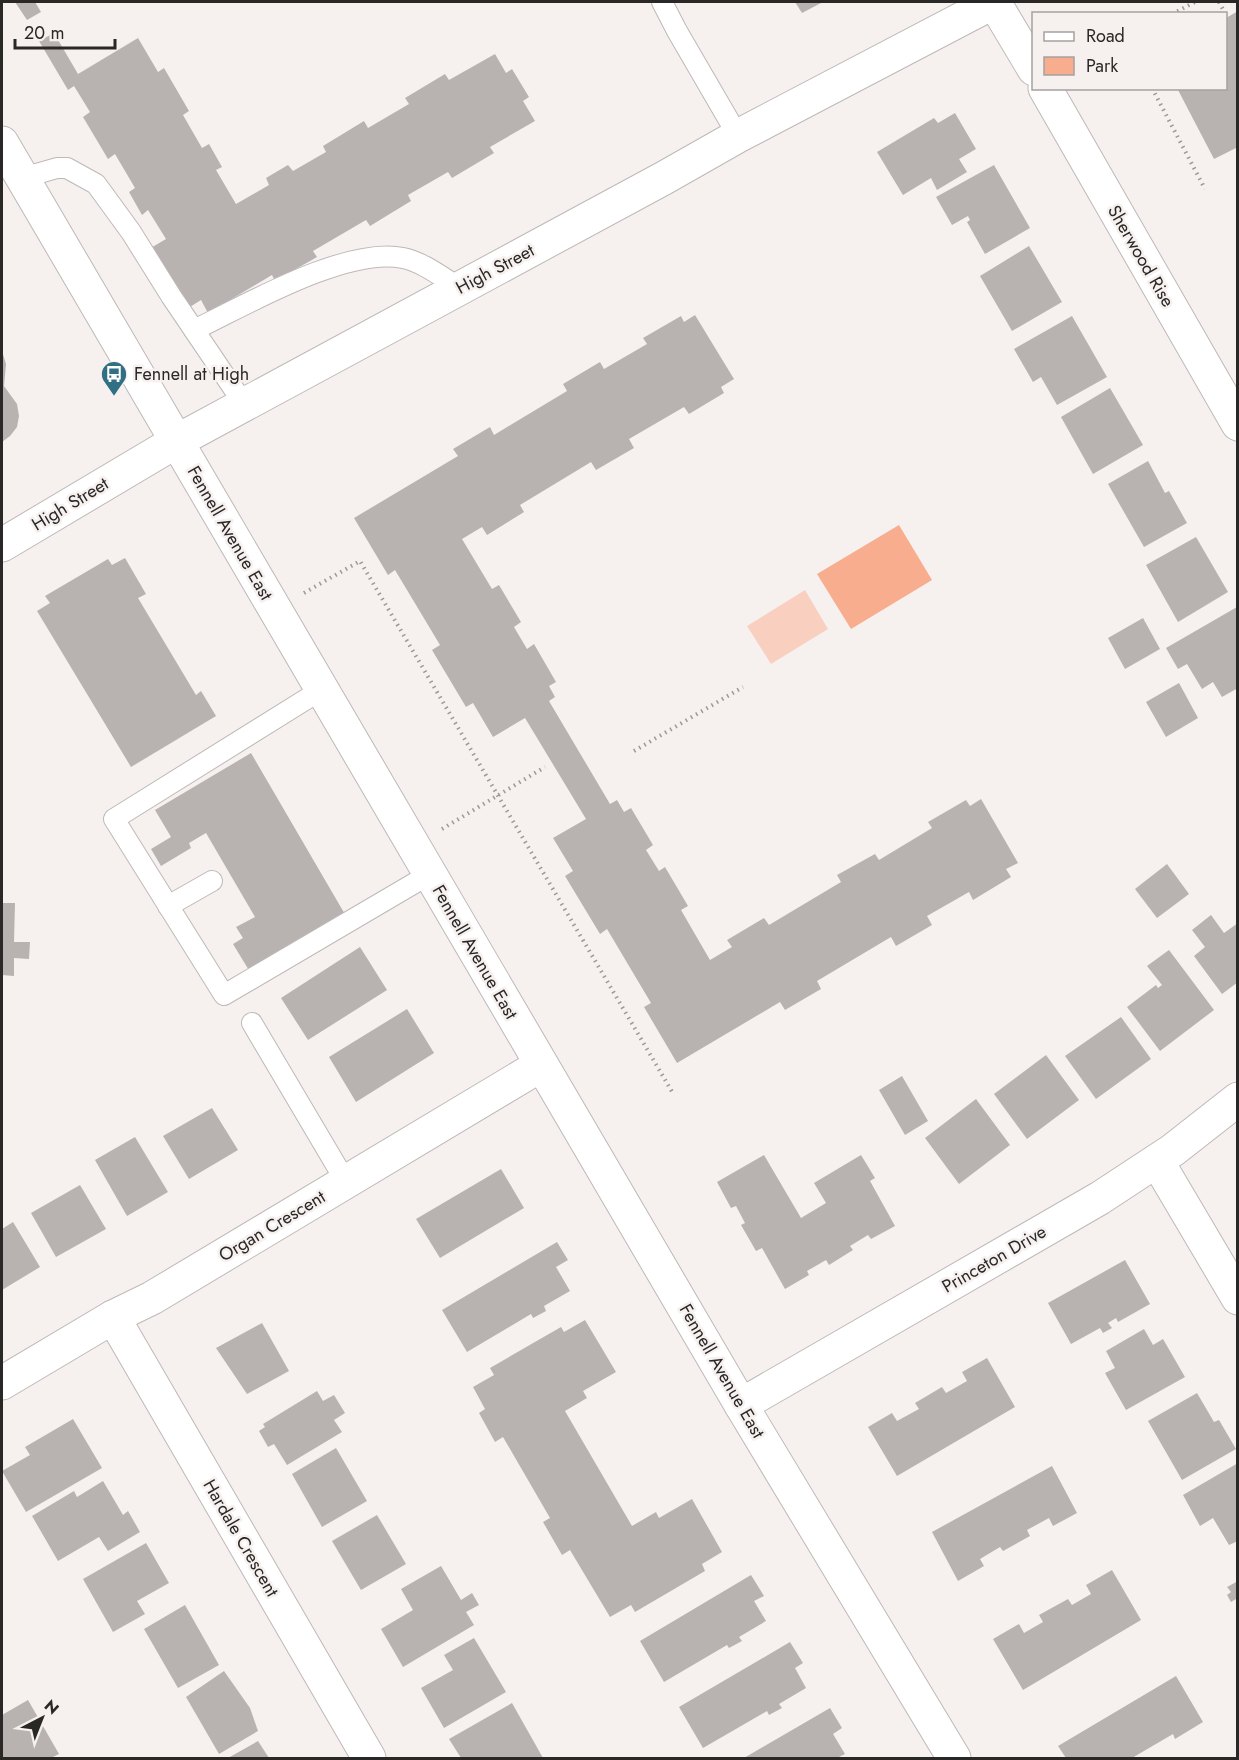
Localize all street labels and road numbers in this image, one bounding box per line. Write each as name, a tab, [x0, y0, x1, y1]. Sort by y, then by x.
street label: Sherwood Rise	[1101, 200, 1181, 312]
street label: High Street	[451, 237, 539, 301]
street label: Fennell Avenue East	[181, 461, 279, 606]
street label: High Street	[27, 470, 114, 537]
street label: Fennell Avenue East	[426, 880, 524, 1025]
street label: Organ Crescent	[214, 1184, 331, 1268]
street label: Princeton Drive	[937, 1219, 1051, 1299]
street label: Fennell Avenue East	[673, 1299, 771, 1444]
street label: Hardale Crescent	[197, 1474, 286, 1602]

